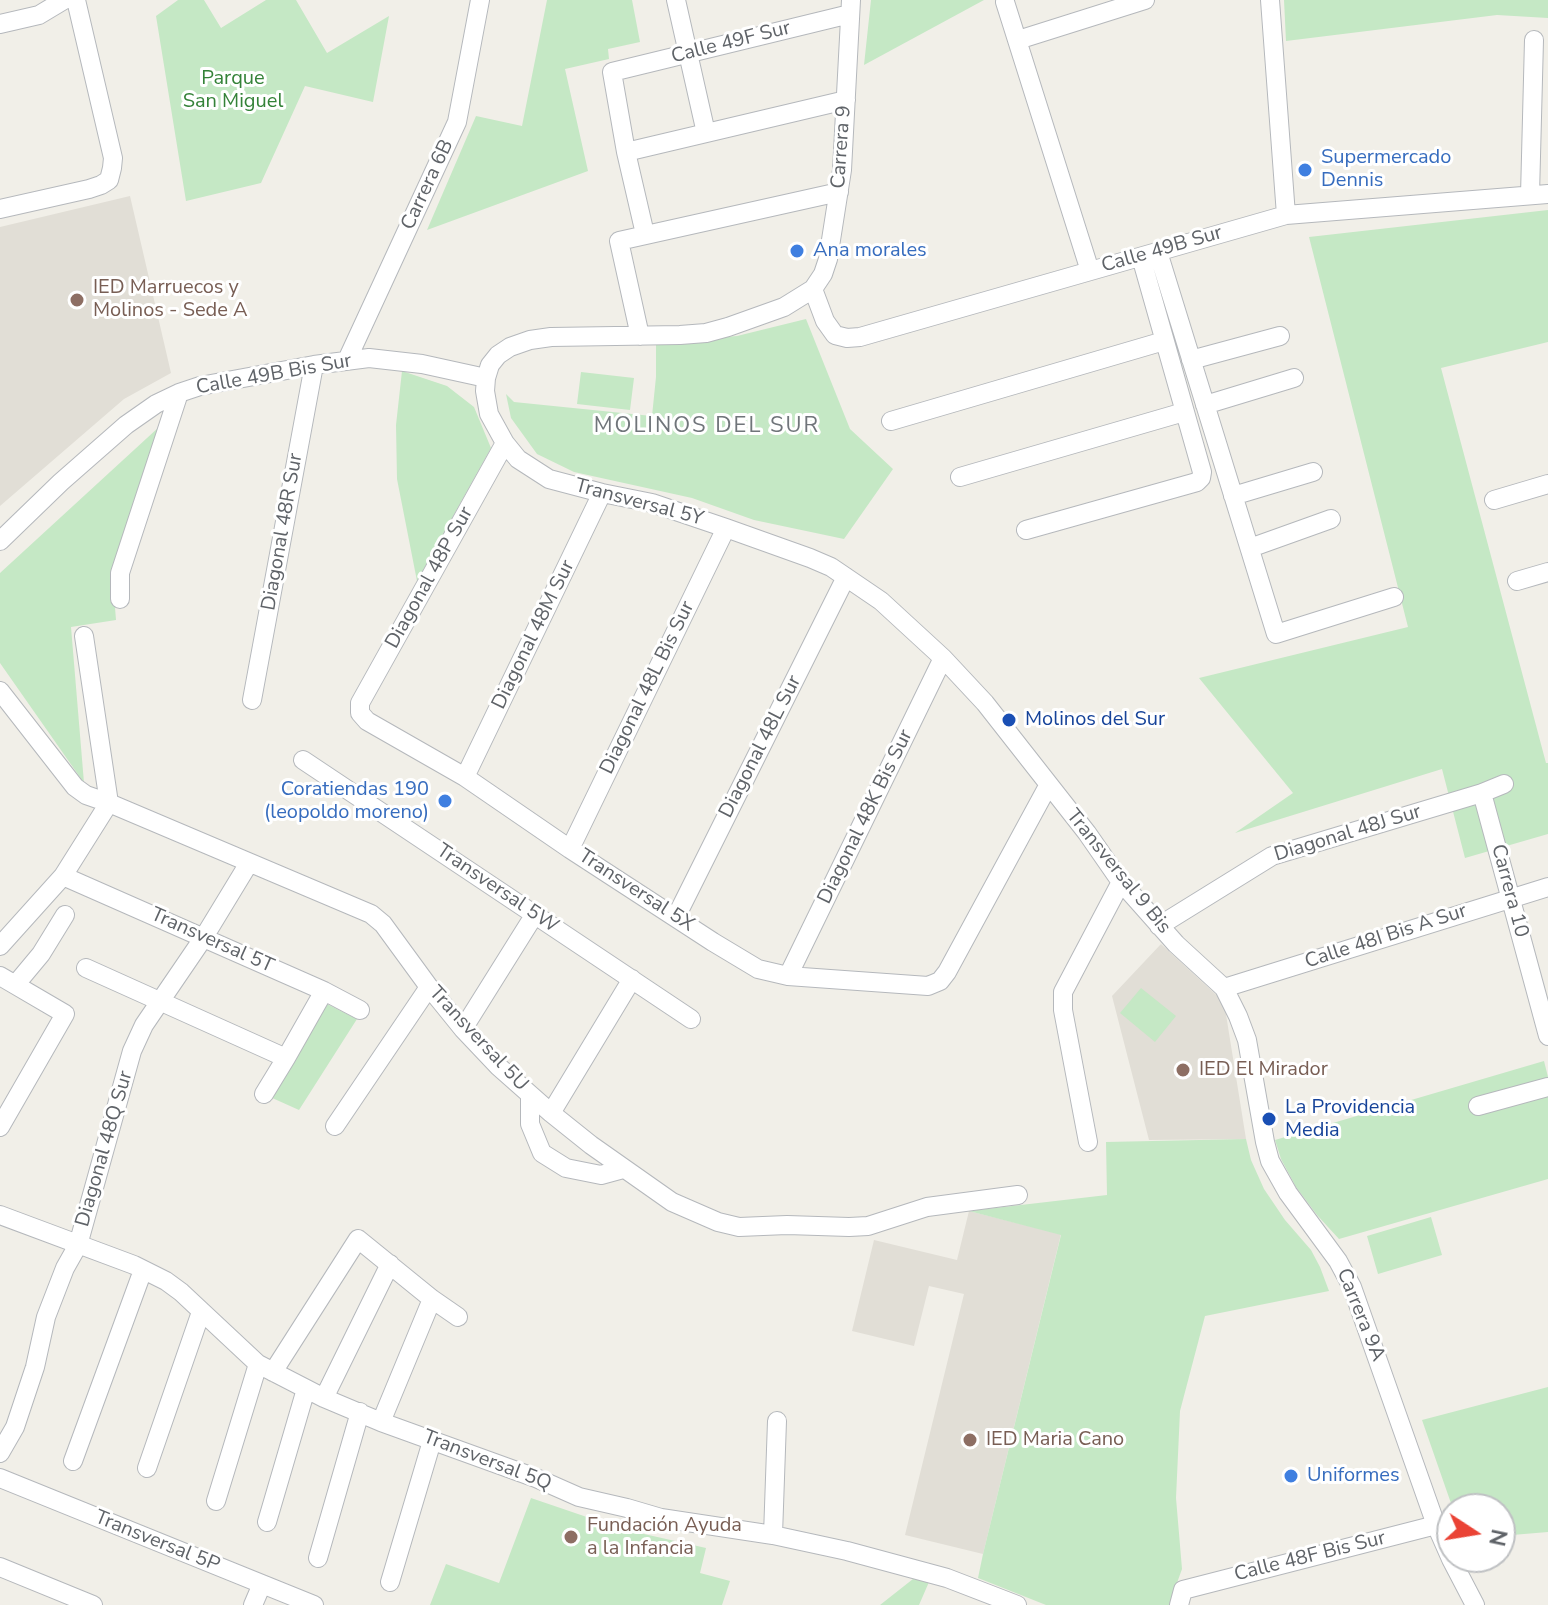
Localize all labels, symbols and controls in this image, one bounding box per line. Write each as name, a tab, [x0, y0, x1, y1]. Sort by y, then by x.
street label: Calle 49F Sur	[669, 17, 793, 69]
park label: Parque San Miguel	[183, 67, 283, 114]
street label: Carrera 9	[827, 105, 857, 189]
street label: Carrera 6B	[397, 136, 459, 234]
place label: Supermercado Dennis	[1321, 146, 1451, 193]
marker: Supermercado Dennis	[1296, 161, 1314, 179]
street label: Calle 49B Sur	[1099, 221, 1225, 279]
place label: Ana morales	[813, 239, 927, 263]
marker: Ana morales	[788, 242, 806, 260]
place label: IED Marruecos y Molinos - Sede A	[93, 276, 248, 323]
marker: IED Marruecos y Molinos - Sede A	[68, 291, 86, 309]
street label: Calle 49B Bis Sur	[194, 350, 354, 400]
district label: MOLINOS DEL SUR	[594, 414, 820, 440]
street label: Diagonal 48R Sur	[257, 452, 309, 612]
street label: Transversal 5Y	[572, 474, 706, 532]
street label: Diagonal 48P Sur	[381, 503, 479, 653]
street label: Diagonal 48M Sur	[488, 557, 580, 713]
street label: Diagonal 48L Bis Sur	[596, 598, 700, 778]
street label: Diagonal 48L Sur	[715, 672, 807, 822]
place label: Molinos del Sur	[1025, 708, 1165, 732]
marker: Molinos del Sur	[1000, 711, 1018, 729]
street label: Diagonal 48K Bis Sur	[813, 726, 919, 908]
place label: Coratiendas 190 (leopoldo moreno)	[264, 778, 429, 825]
marker: Coratiendas 190 (leopoldo moreno)	[436, 792, 454, 810]
street label: Diagonal 48J Sur	[1272, 800, 1424, 868]
street label: Transversal 9 Bis	[1061, 805, 1175, 939]
street label: Transversal 5W	[431, 839, 563, 939]
street label: Carrera 10	[1485, 842, 1533, 940]
street label: Transversal 5X	[574, 845, 698, 937]
street label: Calle 48I Bis A Sur	[1302, 900, 1470, 974]
street label: Transversal 5T	[147, 903, 277, 979]
street label: Transversal 5U	[423, 982, 533, 1096]
place label: IED El Mirador	[1199, 1058, 1328, 1082]
marker: IED El Mirador	[1174, 1061, 1192, 1079]
street label: Diagonal 48Q Sur	[71, 1068, 139, 1230]
place label: La Providencia Media	[1285, 1096, 1415, 1143]
marker: La Providencia Media	[1260, 1110, 1278, 1128]
street label: Carrera 9A	[1331, 1265, 1389, 1365]
street label: Transversal 5Q	[419, 1426, 555, 1496]
place label: IED Maria Cano	[986, 1428, 1124, 1452]
marker: IED Maria Cano	[961, 1431, 979, 1449]
place label: Uniformes	[1307, 1464, 1400, 1488]
marker: Uniformes	[1282, 1467, 1300, 1485]
north arrow	[1436, 1493, 1516, 1573]
street label: Transversal 5P	[91, 1506, 223, 1578]
place label: Fundación Ayuda a la Infancia	[587, 1514, 742, 1561]
text: N	[1481, 1526, 1514, 1549]
street label: Calle 48F Bis Sur	[1232, 1527, 1388, 1587]
marker: Fundación Ayuda a la Infancia	[562, 1528, 580, 1546]

